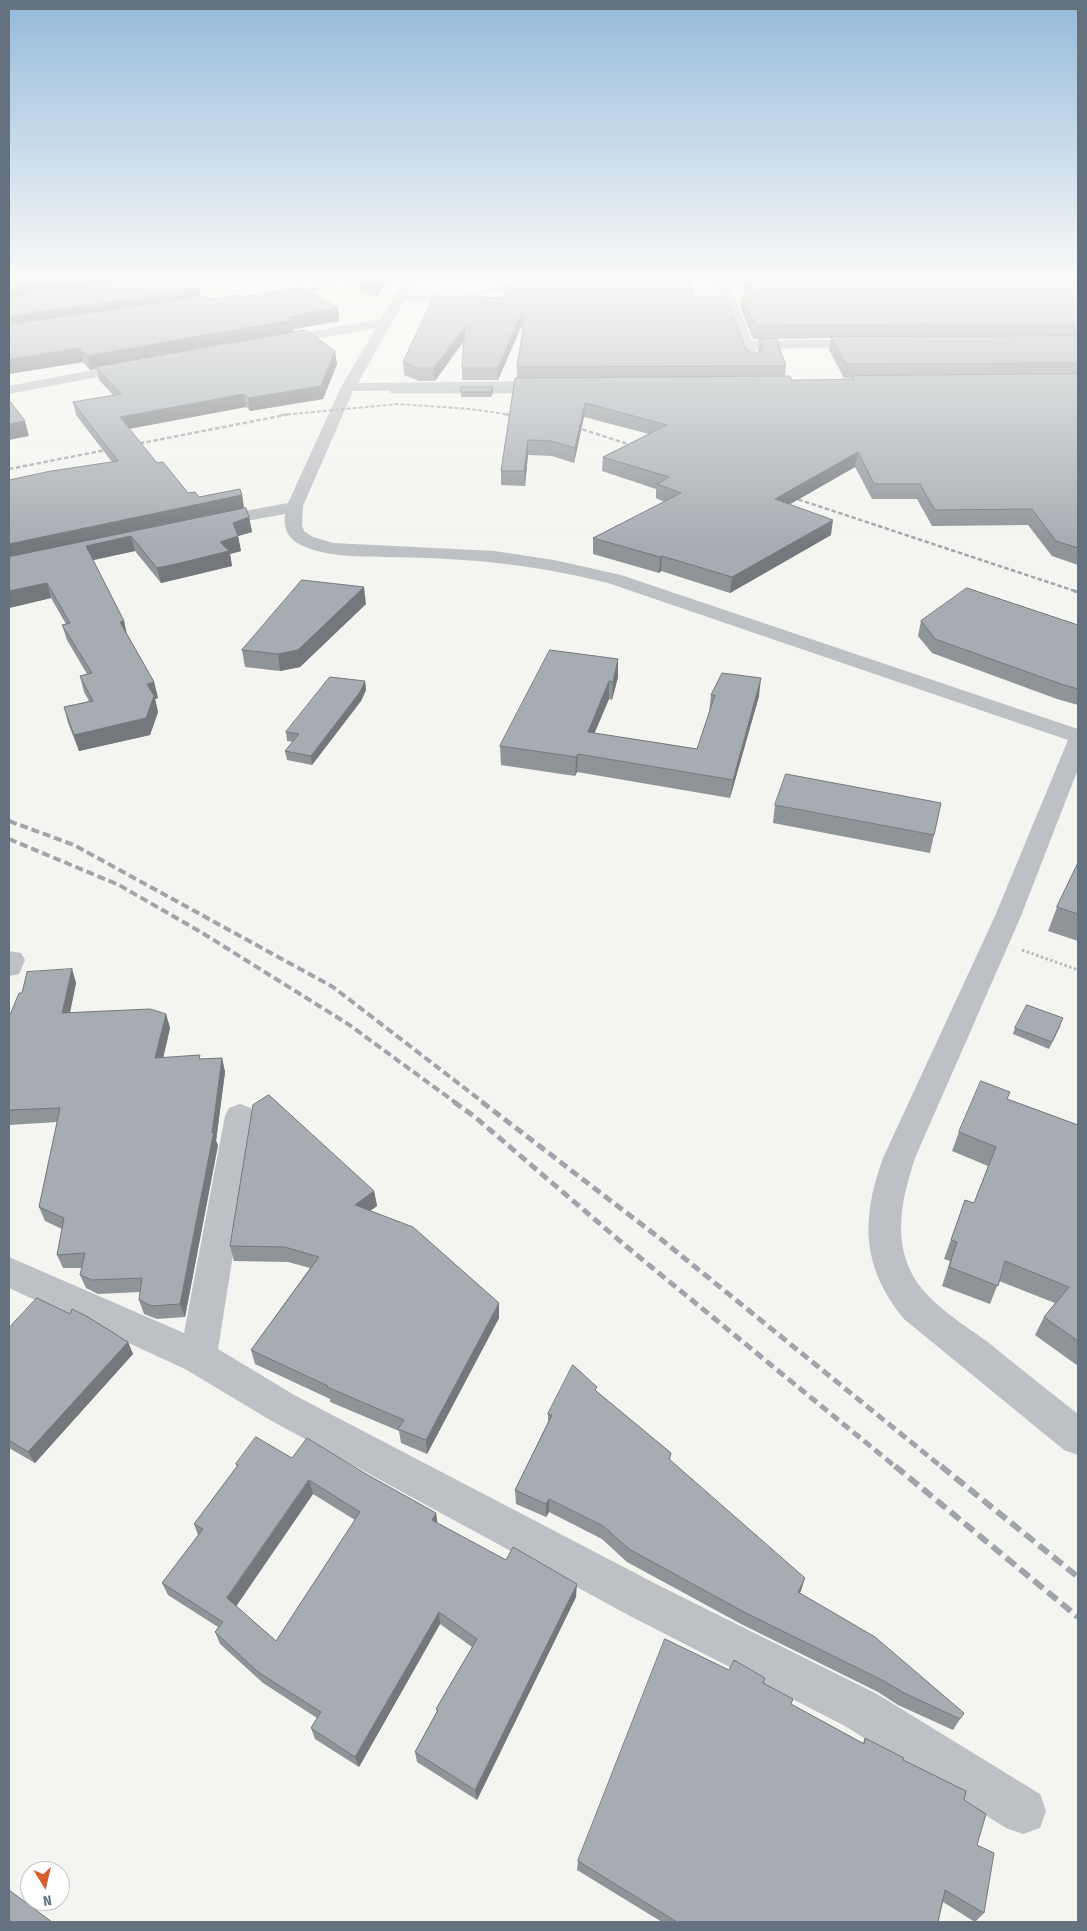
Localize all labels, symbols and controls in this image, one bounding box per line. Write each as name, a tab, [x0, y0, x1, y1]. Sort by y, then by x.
north arrow	[20, 1861, 70, 1911]
text: N	[42, 1891, 53, 1909]

